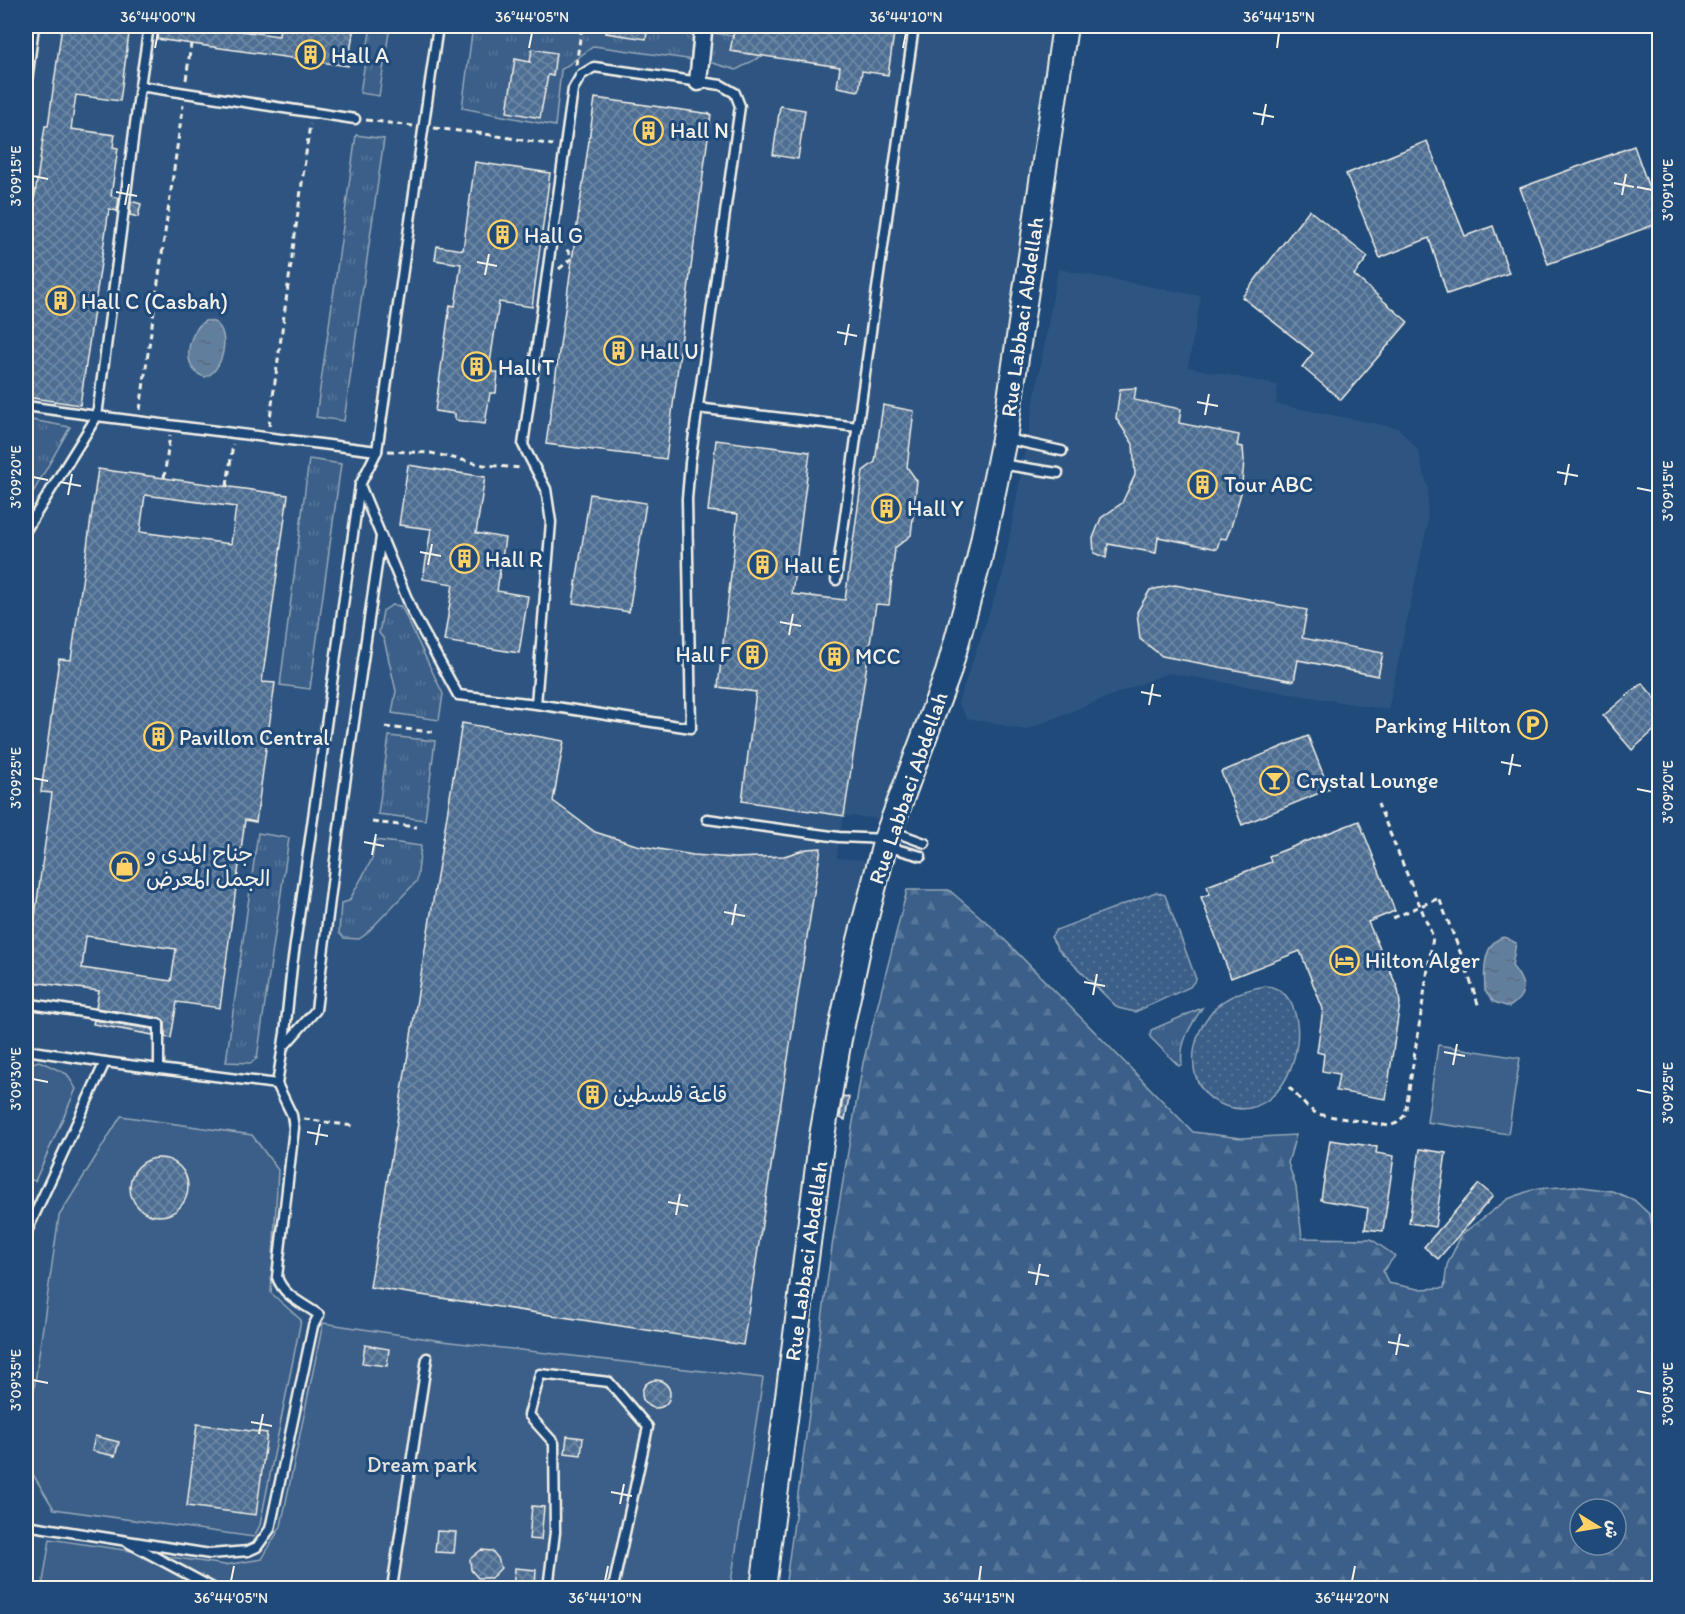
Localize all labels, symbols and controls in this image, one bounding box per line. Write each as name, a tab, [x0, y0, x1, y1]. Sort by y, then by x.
text: 36°44'00"N	[120, 8, 196, 26]
text: 36°44'05"N	[495, 8, 569, 26]
text: 36°44'10"N	[869, 8, 943, 26]
text: 36°44'15"N	[1243, 8, 1315, 26]
building icon: Hall A	[294, 39, 326, 71]
place label: Hall A	[331, 42, 389, 69]
building icon: Hall N	[633, 114, 665, 146]
place label: Hall N	[670, 117, 729, 144]
text: 3°09'15"E	[7, 145, 25, 207]
text: 3°09'10"E	[1659, 159, 1677, 221]
street label: Rue Labbaci Abdellah	[995, 215, 1049, 419]
building icon: Hall G	[487, 219, 519, 251]
place label: Hall G	[524, 222, 583, 249]
building icon: Hall C (Casbah)	[44, 285, 76, 317]
place label: Hall C (Casbah)	[81, 288, 228, 315]
building icon: Hall U	[603, 335, 635, 367]
place label: Hall U	[640, 338, 699, 365]
building icon: Hall T	[461, 351, 493, 383]
place label: Hall T	[498, 354, 555, 381]
text: 3°09'20"E	[7, 445, 25, 509]
text: 3°09'15"E	[1659, 460, 1677, 522]
building icon: Tour ABC	[1187, 468, 1219, 500]
place label: Tour ABC	[1224, 471, 1313, 498]
building icon: Hall Y	[870, 492, 902, 524]
place label: Hall Y	[907, 495, 964, 522]
building icon: Hall R	[448, 543, 480, 575]
place label: Hall R	[485, 546, 543, 573]
building icon: Hall E	[747, 549, 779, 581]
place label: Hall E	[784, 552, 840, 579]
building icon: Hall F	[736, 638, 768, 670]
building icon: MCC	[818, 640, 850, 672]
place label: Hall F	[676, 641, 732, 668]
place label: MCC	[855, 643, 901, 670]
street label: Rue Labbaci Abdellah	[862, 688, 954, 888]
parking icon: Parking Hilton	[1516, 709, 1548, 741]
place label: Parking Hilton	[1374, 712, 1512, 739]
building icon: Pavillon Central	[142, 721, 174, 753]
place label: Pavillon Central	[179, 724, 329, 751]
text: 3°09'25"E	[7, 747, 25, 809]
text: 3°09'20"E	[1659, 760, 1677, 824]
bar icon: Crystal Lounge	[1259, 764, 1291, 796]
place label: Crystal Lounge	[1296, 767, 1439, 794]
place label: جناح المدى و الجمل المعرض	[144, 840, 270, 892]
shop icon: جناح المدى و الجمل المعرض	[109, 850, 141, 882]
hotel icon: Hilton Alger	[1328, 944, 1360, 976]
place label: Hilton Alger	[1365, 947, 1480, 974]
text: 3°09'30"E	[7, 1047, 25, 1111]
text: 3°09'25"E	[1659, 1062, 1677, 1124]
building icon: قاعة فلسطين	[576, 1078, 608, 1110]
place label: قاعة فلسطين	[613, 1081, 727, 1108]
street label: Rue Labbaci Abdellah	[779, 1159, 833, 1363]
text: 3°09'35"E	[7, 1349, 25, 1411]
text: 3°09'30"E	[1659, 1362, 1677, 1426]
park label: Dream park	[367, 1451, 477, 1478]
north arrow	[1568, 1497, 1628, 1557]
text: ش	[1601, 1519, 1623, 1540]
text: 36°44'05"N	[194, 1589, 268, 1607]
text: 36°44'10"N	[568, 1589, 642, 1607]
text: 36°44'15"N	[943, 1589, 1015, 1607]
text: 36°44'20"N	[1315, 1589, 1389, 1607]

